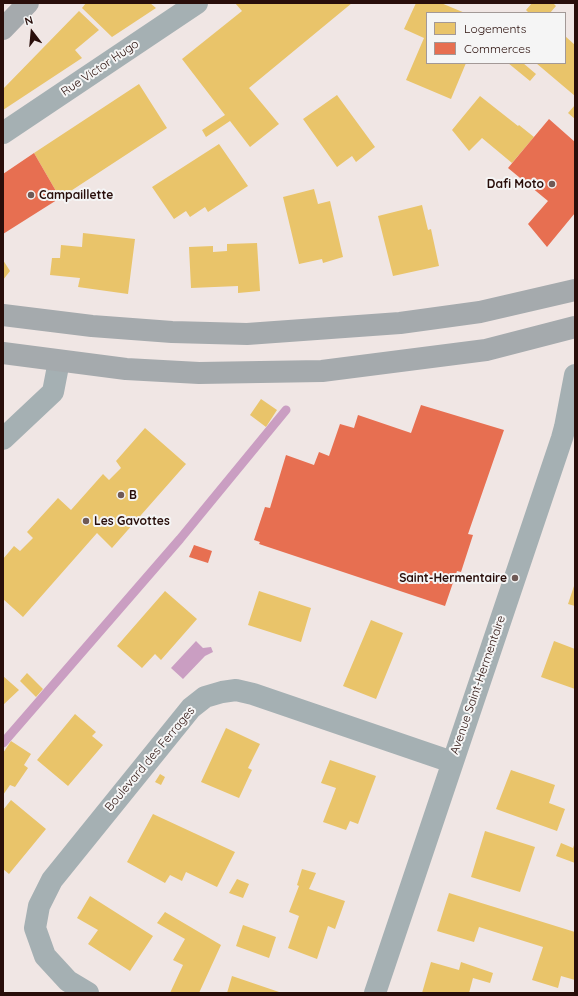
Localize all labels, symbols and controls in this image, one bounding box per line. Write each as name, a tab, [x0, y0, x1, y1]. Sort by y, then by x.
north arrow	[12, 12, 52, 52]
legend	[426, 12, 566, 64]
text: N	[23, 13, 35, 28]
text: Logements	[464, 21, 526, 36]
street label: Rue Victor Hugo	[58, 37, 142, 99]
text: Commerces	[464, 41, 531, 56]
place label: Dafi Moto	[487, 177, 544, 191]
marker: Dafi Moto	[547, 179, 557, 189]
place label: Campaillette	[39, 188, 113, 202]
marker: Campaillette	[26, 190, 36, 200]
place label: B	[129, 488, 137, 502]
marker: B	[116, 490, 126, 500]
place label: Les Gavottes	[94, 514, 170, 528]
marker: Les Gavottes	[81, 516, 91, 526]
place label: Saint-Hermentaire	[399, 571, 507, 585]
marker: Saint-Hermentaire	[510, 573, 520, 583]
street label: Avenue Saint-Hermentaire	[447, 613, 509, 757]
street label: Boulevard des Ferrages	[102, 704, 198, 814]

